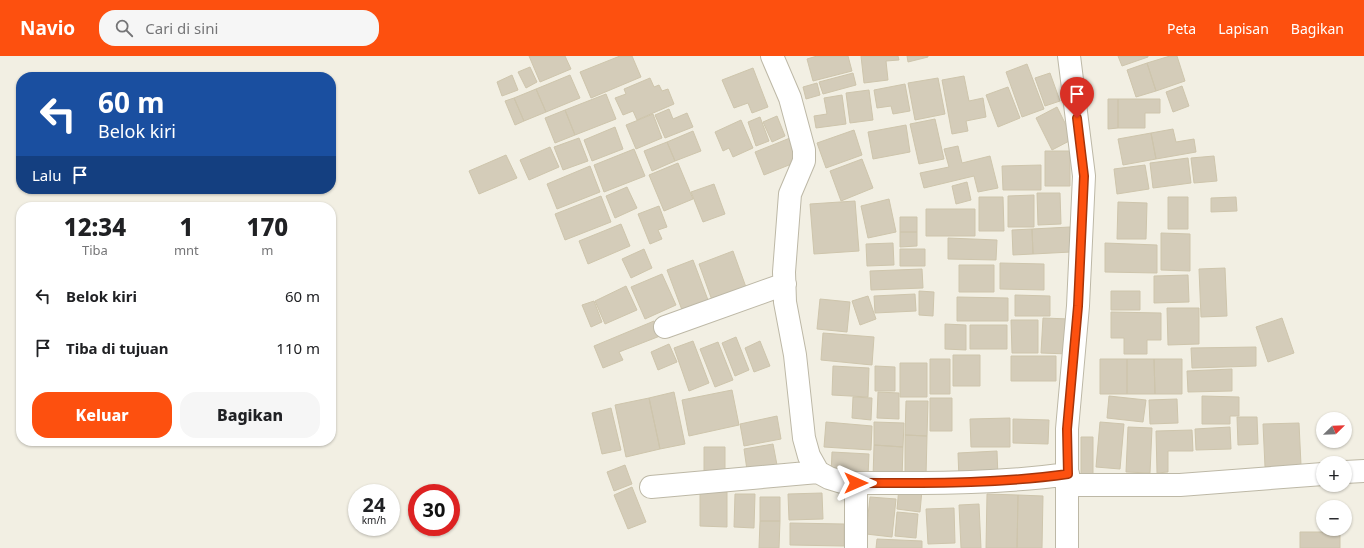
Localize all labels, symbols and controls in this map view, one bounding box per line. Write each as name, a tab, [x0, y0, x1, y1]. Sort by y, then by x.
search box	[99, 10, 379, 46]
text: Navio	[20, 15, 75, 41]
icon: search	[113, 17, 135, 39]
text: Cari di sini	[145, 18, 218, 38]
text: Peta	[1167, 19, 1196, 38]
text: Lapisan	[1218, 19, 1269, 38]
text: Bagikan	[1291, 19, 1344, 38]
pin	[1060, 77, 1094, 118]
text: 60 m	[98, 83, 165, 121]
icon: arrive	[1066, 83, 1088, 105]
icon: left	[32, 88, 84, 140]
text: Belok kiri	[98, 119, 176, 143]
icon: arrive	[69, 164, 91, 186]
text: Lalu	[32, 165, 61, 185]
text: 12:34	[64, 210, 126, 243]
text: 1	[179, 210, 193, 243]
text: 170	[247, 210, 288, 243]
text: Tiba	[82, 241, 108, 259]
text: mnt	[174, 241, 199, 259]
text: m	[261, 241, 273, 259]
icon: left	[32, 285, 54, 307]
text: Belok kiri	[66, 286, 137, 306]
text: 60 m	[285, 286, 320, 306]
icon: arrive	[32, 337, 54, 359]
text: Tiba di tujuan	[66, 338, 169, 358]
text: 110 m	[276, 338, 320, 358]
button: Keluar	[32, 392, 172, 438]
button: Bagikan	[180, 392, 320, 438]
north arrow	[1316, 412, 1352, 448]
map controls	[1316, 412, 1352, 536]
button: +	[1316, 456, 1352, 492]
position arrow	[835, 462, 877, 504]
speed limit sign: 30	[408, 484, 460, 536]
text: 24	[363, 491, 385, 518]
button: −	[1316, 500, 1352, 536]
text: km/h	[362, 513, 386, 527]

